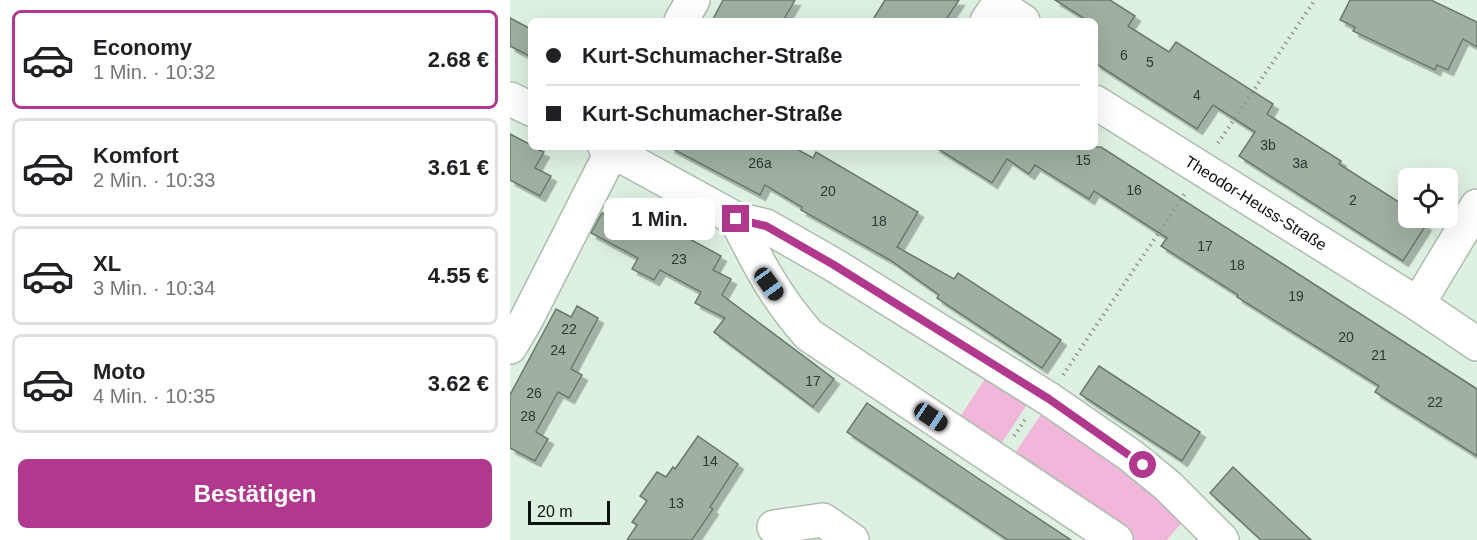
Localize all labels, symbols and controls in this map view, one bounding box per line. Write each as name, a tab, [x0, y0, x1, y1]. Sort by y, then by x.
icon: car	[21, 33, 75, 87]
text: Economy	[93, 35, 192, 60]
text: Kurt-Schumacher-Straße	[582, 43, 842, 68]
text: 2.68 €	[428, 47, 489, 72]
house number: 6	[1120, 47, 1128, 63]
house number: 5	[1146, 54, 1154, 70]
text: 1 Min. · 10:32	[93, 61, 215, 83]
house number: 4	[1193, 87, 1201, 103]
text: Kurt-Schumacher-Straße	[582, 101, 842, 126]
house number: 3b	[1260, 137, 1276, 153]
icon: car	[21, 141, 75, 195]
text: Komfort	[93, 143, 179, 168]
house number: 15	[1075, 152, 1091, 168]
street label: Theodor-Heuss-Straße	[1182, 153, 1330, 254]
text: 3.61 €	[428, 155, 489, 180]
house number: 26a	[748, 155, 772, 171]
house number: 3a	[1292, 155, 1308, 171]
map controls	[1398, 168, 1458, 228]
button: locate	[1398, 168, 1458, 228]
text: 2 Min. · 10:33	[93, 169, 215, 191]
house number: 16	[1126, 182, 1142, 198]
house number: 20	[820, 183, 836, 199]
house number: 2	[1349, 192, 1357, 208]
callout: 1 Min.	[604, 198, 715, 240]
route end	[722, 205, 749, 232]
text: 1 Min.	[631, 208, 688, 230]
house number: 18	[871, 213, 887, 229]
house number: 17	[1197, 238, 1213, 254]
icon: car	[21, 249, 75, 303]
text: XL	[93, 251, 121, 276]
house number: 23	[671, 251, 687, 267]
house number: 18	[1229, 257, 1245, 273]
text: 4.55 €	[428, 263, 489, 288]
car	[751, 264, 787, 304]
text: 3 Min. · 10:34	[93, 277, 215, 299]
house number: 19	[1288, 288, 1304, 304]
house number: 22	[561, 321, 577, 337]
house number: 20	[1338, 329, 1354, 345]
house number: 24	[550, 342, 566, 358]
house number: 21	[1371, 347, 1387, 363]
icon: car	[21, 357, 75, 411]
text: Moto	[93, 359, 146, 384]
text: 3.62 €	[428, 371, 489, 396]
house number: 17	[805, 373, 821, 389]
text: 4 Min. · 10:35	[93, 385, 215, 407]
house number: 26	[526, 385, 542, 401]
house number: 22	[1427, 394, 1443, 410]
car	[911, 399, 951, 435]
house number: 28	[520, 408, 536, 424]
route start	[1129, 451, 1156, 478]
house number: 14	[702, 453, 718, 469]
button: Bestätigen	[18, 459, 492, 528]
house number: 13	[668, 495, 684, 511]
scale bar	[528, 498, 610, 526]
text: 20 m	[537, 503, 573, 520]

